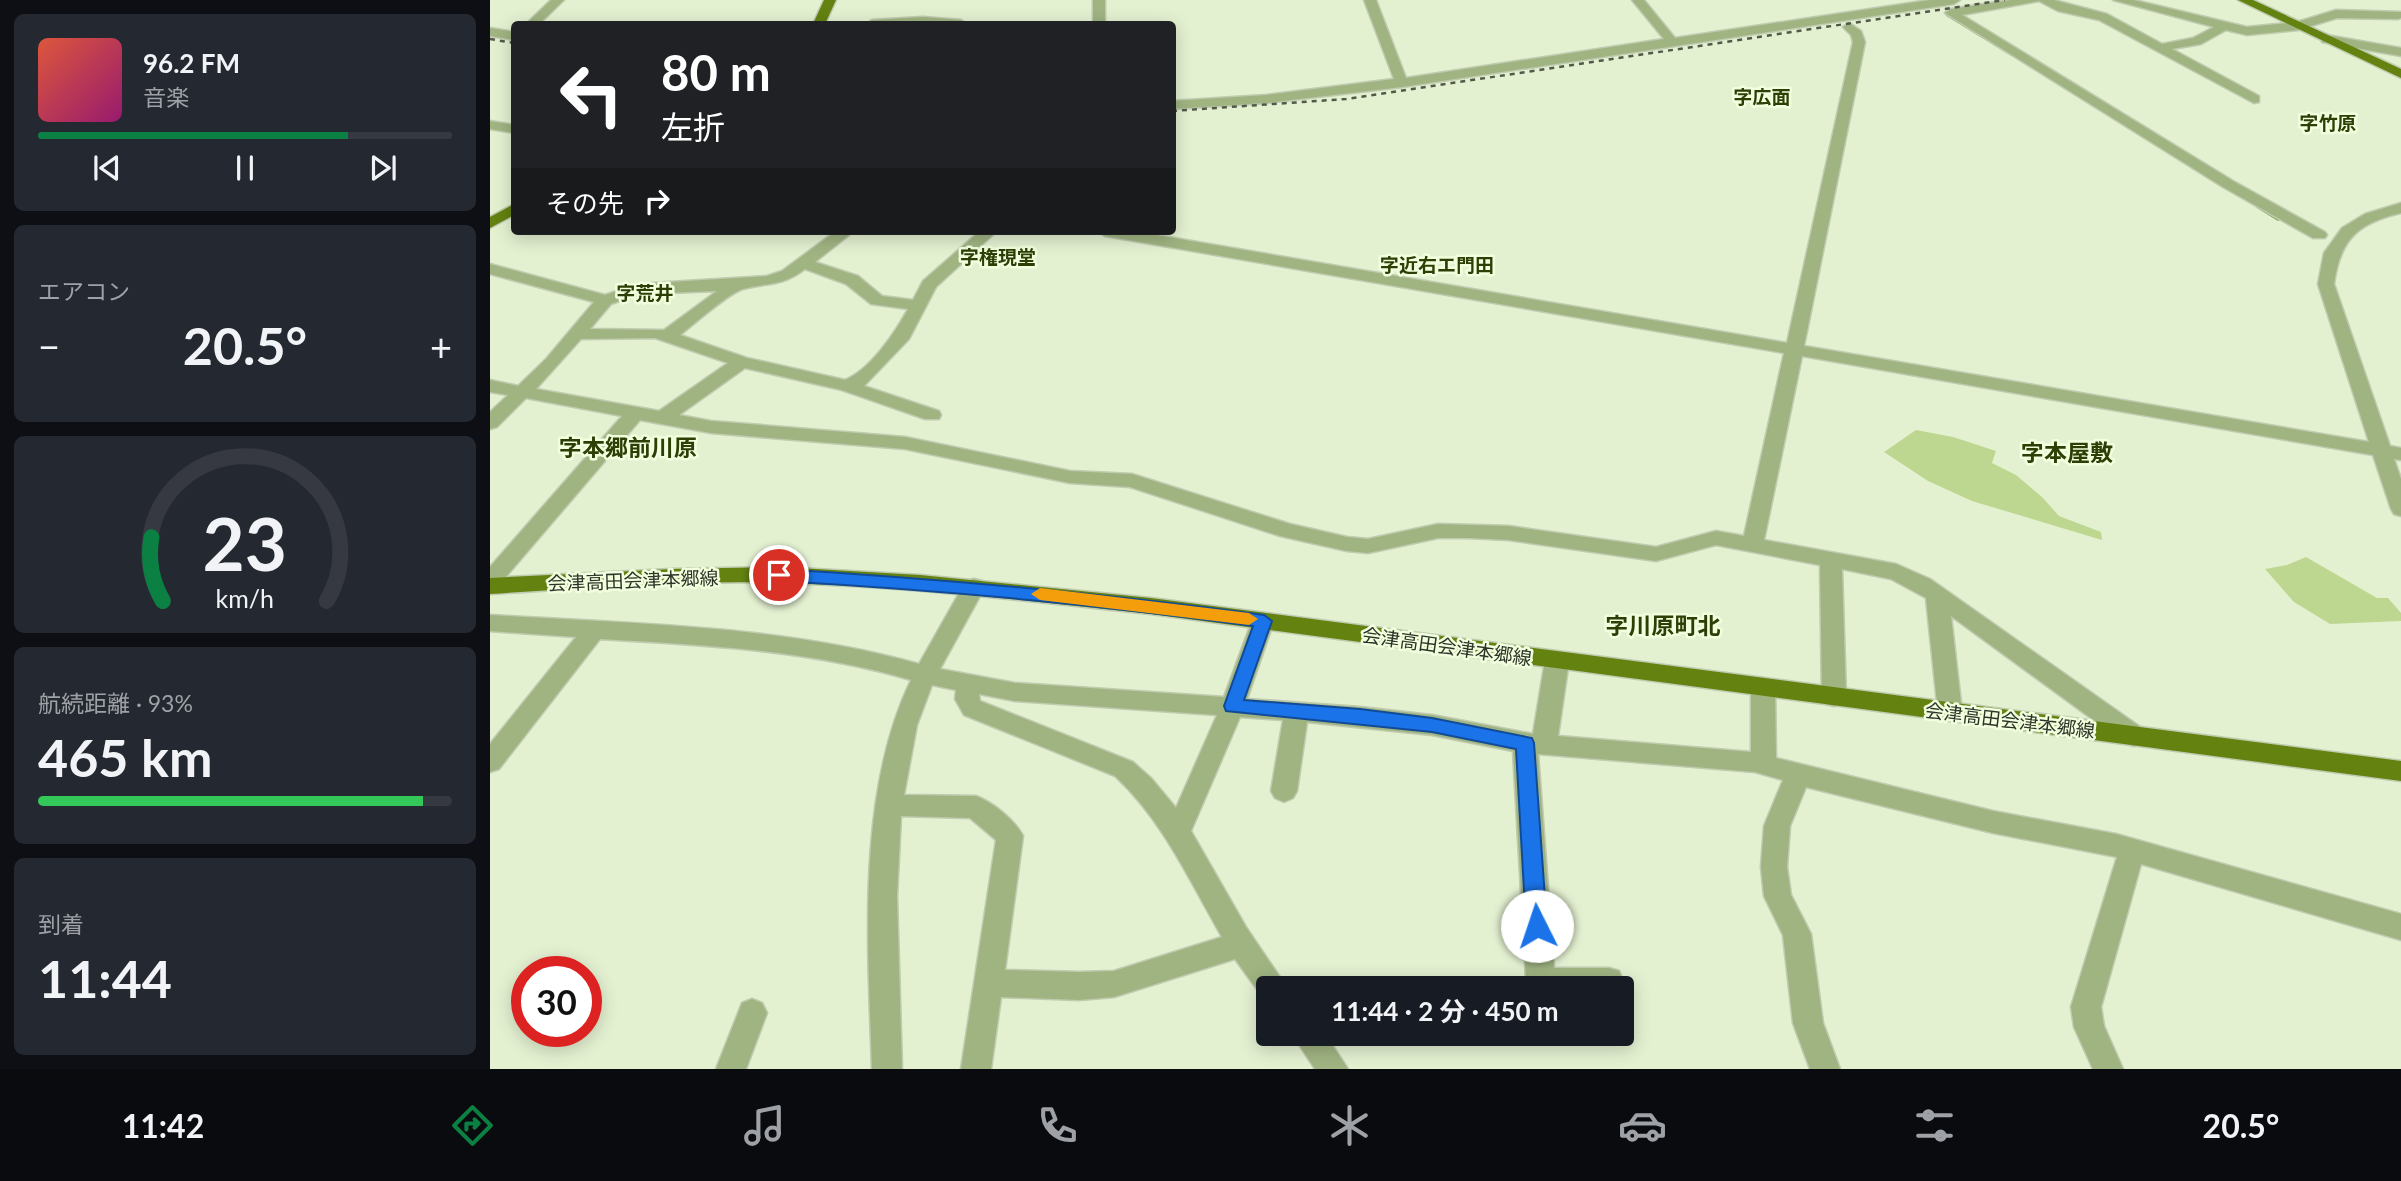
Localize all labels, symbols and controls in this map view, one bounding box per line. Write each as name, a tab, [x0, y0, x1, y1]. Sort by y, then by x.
text: 80 m	[661, 43, 771, 101]
text: 96.2 FM	[143, 47, 240, 79]
icon: left	[546, 49, 637, 140]
text: 音楽	[143, 83, 189, 111]
district label: 字広面	[1733, 85, 1791, 108]
text: 左折	[661, 107, 725, 146]
district label: 字竹原	[2299, 111, 2357, 134]
icon: previous	[88, 149, 126, 187]
icon: pause	[226, 149, 264, 187]
icon: next	[364, 149, 402, 187]
icon: right	[638, 182, 676, 220]
text: その先	[546, 187, 624, 219]
district label: 字権現堂	[960, 245, 1036, 268]
district label: 字近右エ門田	[1380, 253, 1494, 276]
text: エアコン	[38, 277, 130, 305]
district label: 字荒井	[616, 281, 674, 304]
text: 20.5°	[183, 314, 307, 376]
text: −	[38, 323, 60, 369]
text: +	[430, 323, 452, 369]
district label: 字本郷前川原	[559, 433, 697, 461]
district label: 字本屋敷	[2021, 438, 2113, 466]
text: 23	[203, 499, 287, 587]
pin	[749, 545, 809, 605]
icon: arrive	[760, 556, 798, 594]
street label: 会津高田会津本郷線	[547, 566, 719, 594]
text: km/h	[216, 582, 274, 612]
district label: 字川原町北	[1606, 611, 1721, 639]
street label: 会津高田会津本郷線	[1361, 623, 1533, 669]
text: 航続距離 · 93%	[38, 689, 193, 717]
street label: 会津高田会津本郷線	[1924, 698, 2096, 742]
text: 465 km	[38, 726, 212, 788]
position arrow	[1500, 889, 1574, 963]
text: 到着	[38, 910, 84, 938]
text: 11:44	[38, 947, 172, 1009]
speed limit sign: 30	[511, 956, 602, 1047]
text: 11:44 · 2 分 · 450 m	[1331, 995, 1559, 1027]
icon: directions	[448, 1101, 497, 1150]
icon: music	[740, 1101, 789, 1150]
icon: phone	[1033, 1101, 1082, 1150]
icon: climate	[1325, 1101, 1374, 1150]
icon: car	[1618, 1101, 1667, 1150]
icon: filters	[1910, 1101, 1959, 1150]
text: 11:42	[122, 1106, 204, 1145]
text: 20.5°	[2203, 1106, 2279, 1145]

